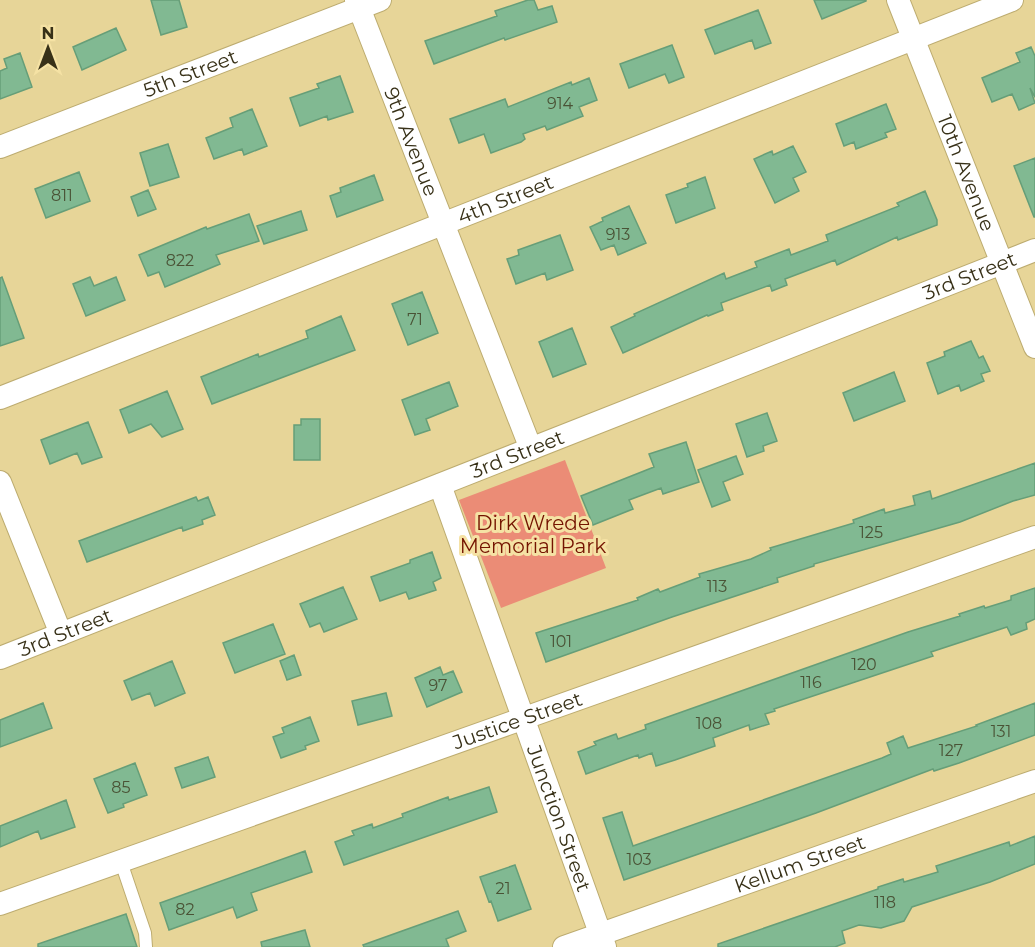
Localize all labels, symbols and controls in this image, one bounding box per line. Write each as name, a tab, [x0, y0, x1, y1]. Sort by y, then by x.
north arrow	[18, 18, 78, 78]
text: N	[42, 24, 54, 43]
street label: 5th Street	[140, 44, 241, 102]
street label: 9th Avenue	[379, 84, 443, 199]
house number: 914	[547, 94, 573, 113]
street label: 10th Avenue	[933, 111, 1000, 235]
street label: 4th Street	[454, 170, 557, 229]
house number: 811	[51, 186, 73, 205]
house number: 913	[606, 225, 630, 244]
street label: 3rd Street	[919, 247, 1020, 305]
house number: 822	[166, 251, 194, 270]
house number: 71	[407, 310, 423, 329]
street label: 3rd Street	[467, 425, 567, 483]
park label: Dirk Wrede Memorial Park	[460, 511, 606, 558]
house number: 125	[859, 523, 883, 542]
house number: 113	[707, 577, 727, 596]
street label: 3rd Street	[15, 603, 115, 662]
house number: 101	[550, 632, 572, 651]
house number: 120	[851, 655, 877, 674]
house number: 116	[800, 673, 822, 692]
house number: 97	[428, 676, 448, 695]
street label: Justice Street	[449, 687, 585, 755]
house number: 108	[696, 714, 722, 733]
house number: 131	[991, 722, 1011, 741]
street label: Junction Street	[522, 741, 596, 895]
house number: 127	[939, 741, 963, 760]
house number: 85	[111, 778, 131, 797]
street label: Kellum Street	[731, 830, 868, 898]
house number: 103	[626, 850, 652, 869]
house number: 21	[496, 879, 510, 898]
house number: 118	[874, 893, 896, 912]
house number: 82	[175, 900, 195, 919]

